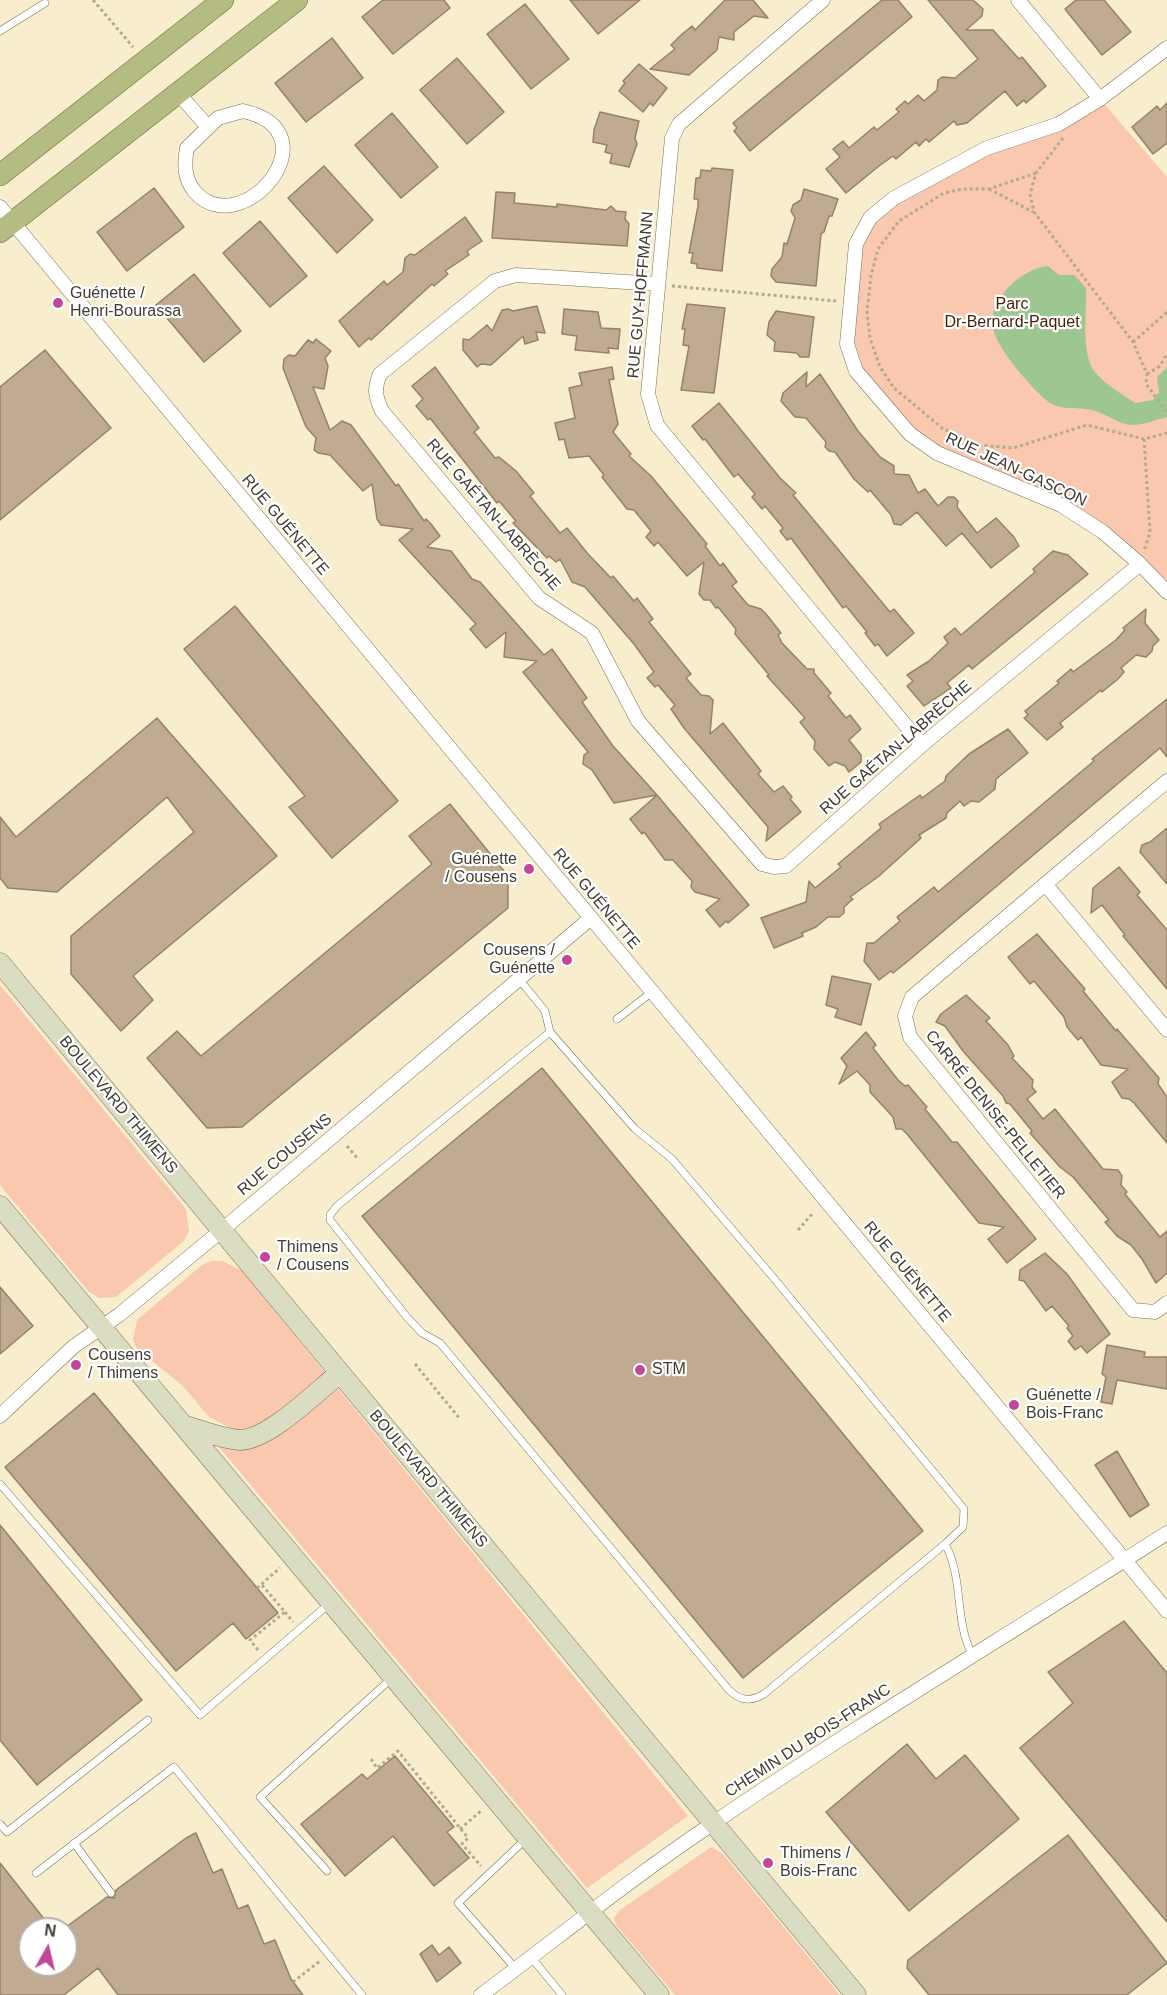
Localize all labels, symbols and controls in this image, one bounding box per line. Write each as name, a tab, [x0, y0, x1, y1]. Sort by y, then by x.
street label: RUE GUY-HOFFMANN	[624, 211, 658, 379]
place label: Guénette / Henri-Bourassa	[70, 284, 181, 322]
park label: Parc Dr-Bernard-Paquet	[944, 295, 1080, 333]
marker: Guénette / Henri-Bourassa	[51, 296, 65, 310]
street label: RUE JEAN-GASCON	[942, 429, 1090, 511]
street label: RUE GAÉTAN-LABRÈCHE	[422, 435, 564, 595]
street label: RUE GUÉNETTE	[237, 471, 333, 579]
street label: RUE GAÉTAN-LABRÈCHE	[816, 677, 976, 819]
street label: RUE GUÉNETTE	[548, 845, 644, 953]
place label: Guénette / Cousens	[445, 850, 517, 888]
marker: Guénette / Cousens	[522, 862, 536, 876]
place label: Cousens / Guénette	[483, 941, 555, 979]
marker: Cousens / Guénette	[560, 953, 574, 967]
street label: CARRÉ DENISE-PELLETIER	[921, 1027, 1069, 1203]
street label: BOULEVARD THIMENS	[55, 1032, 181, 1178]
street label: RUE COUSENS	[234, 1110, 336, 1200]
street label: RUE GUÉNETTE	[859, 1218, 955, 1326]
place label: Thimens / Cousens	[277, 1238, 349, 1276]
marker: Thimens / Cousens	[258, 1250, 272, 1264]
place label: Cousens / Thimens	[88, 1346, 158, 1384]
marker: Cousens / Thimens	[69, 1358, 83, 1372]
place label: STM	[652, 1360, 686, 1380]
marker: STM	[633, 1363, 647, 1377]
place label: Guénette / Bois-Franc	[1026, 1386, 1103, 1424]
marker: Guénette / Bois-Franc	[1007, 1398, 1021, 1412]
street label: BOULEVARD THIMENS	[365, 1406, 491, 1552]
street label: CHEMIN DU BOIS-FRANC	[722, 1680, 894, 1802]
place label: Thimens / Bois-Franc	[780, 1844, 857, 1882]
marker: Thimens / Bois-Franc	[761, 1856, 775, 1870]
north arrow	[18, 1917, 78, 1977]
text: N	[43, 1921, 57, 1940]

